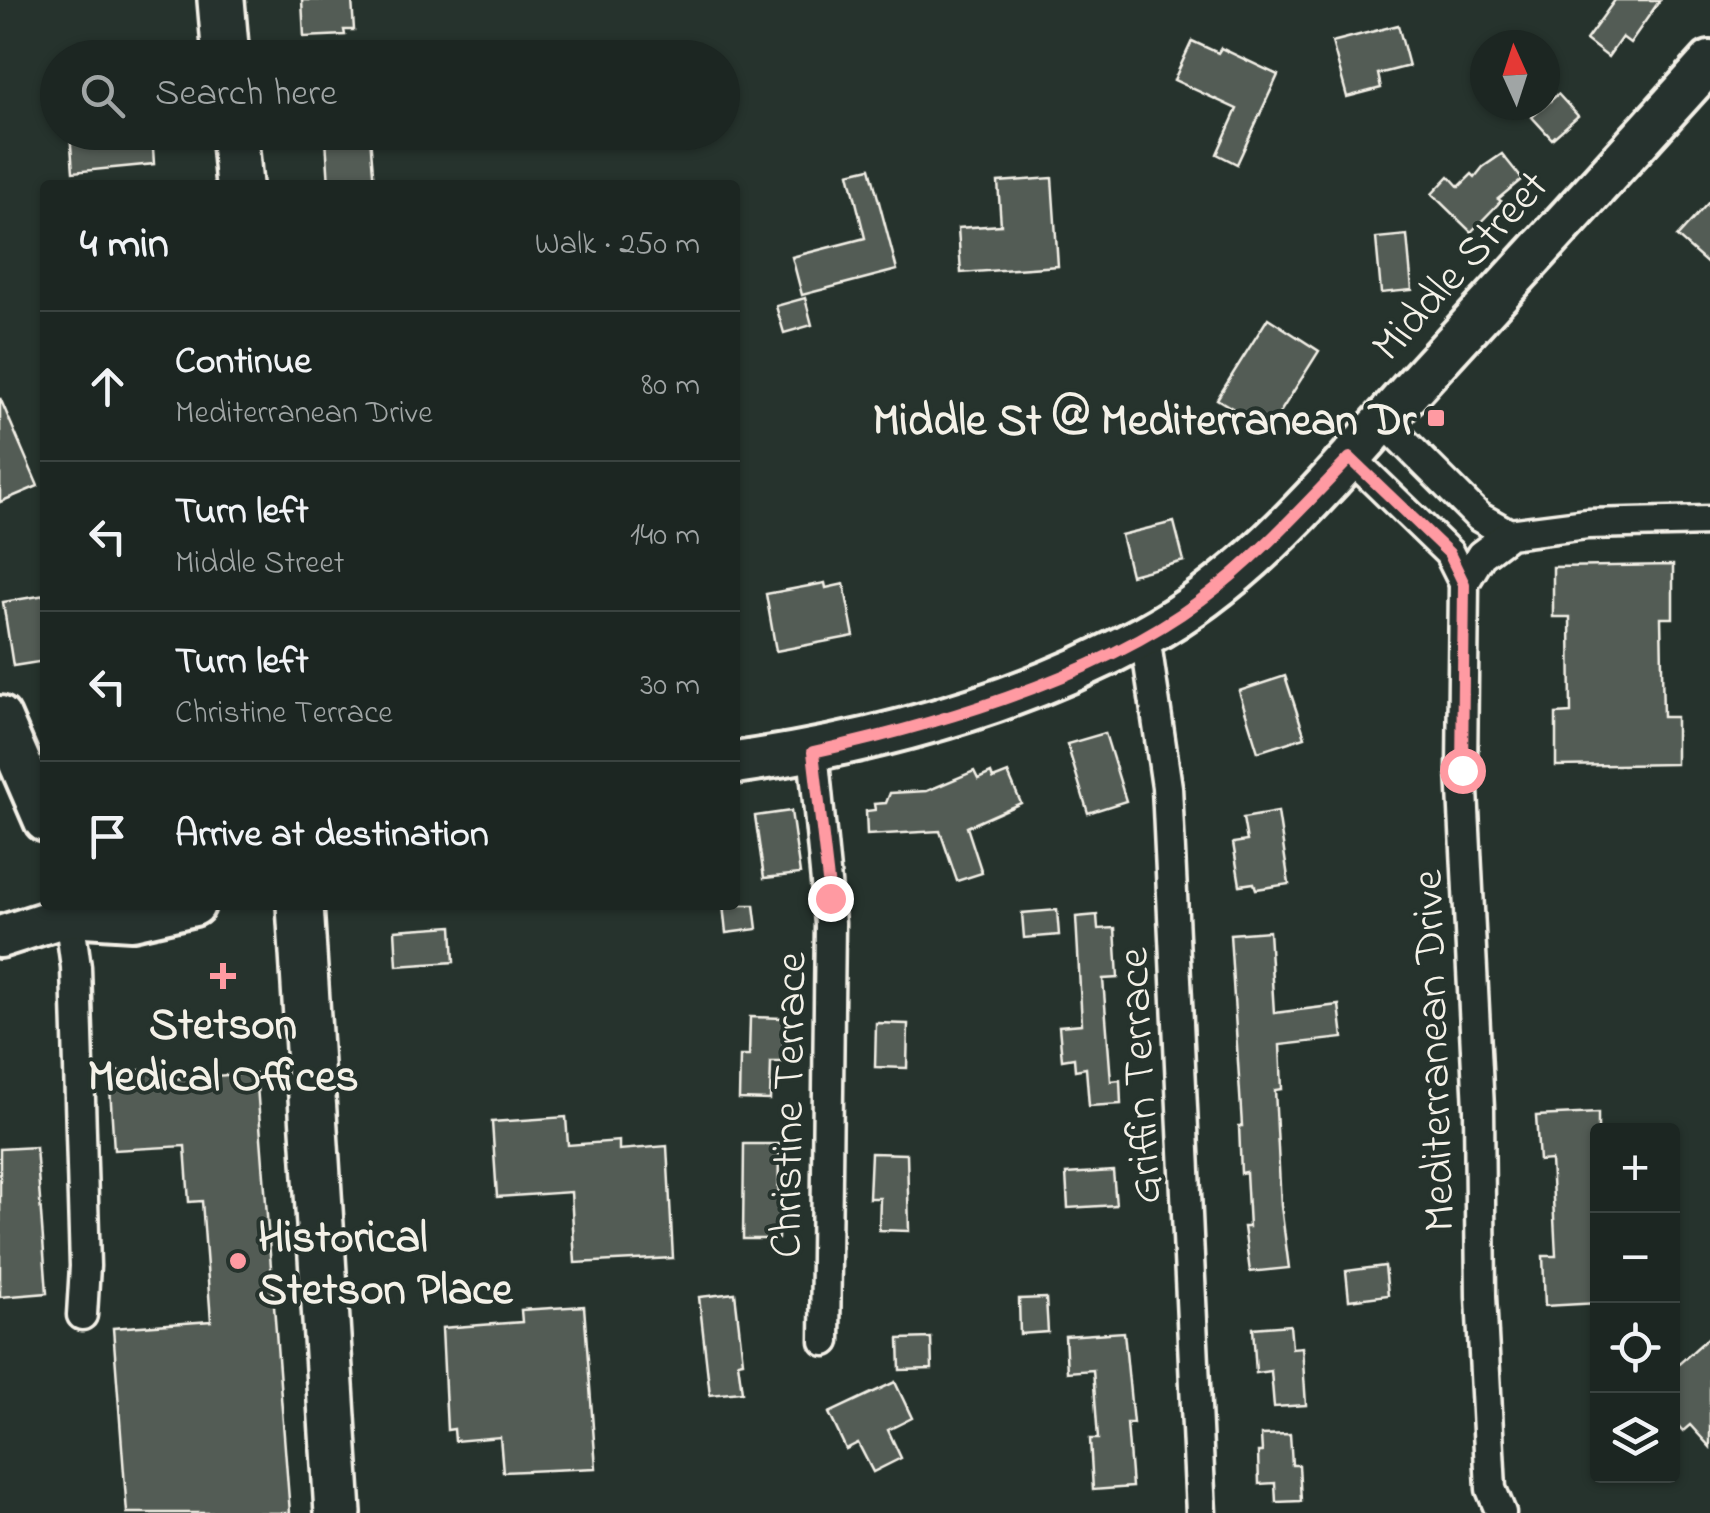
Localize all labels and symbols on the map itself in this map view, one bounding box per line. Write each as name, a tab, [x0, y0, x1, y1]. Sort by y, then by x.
north arrow	[1470, 30, 1560, 120]
street label: Middle Street	[1357, 157, 1566, 378]
place label: Middle St @ Mediterranean Dr	[872, 390, 1417, 456]
marker: Middle St @ Mediterranean Dr	[1425, 407, 1447, 429]
route start	[1440, 748, 1486, 794]
street label: Mediterranean Drive	[1397, 868, 1475, 1233]
route end	[808, 876, 854, 922]
street label: Griffin Terrace	[1102, 945, 1182, 1206]
street label: Christine Terrace	[755, 951, 827, 1259]
marker: Stetson Medical Offices	[210, 963, 236, 989]
place label: Stetson Medical Offices	[87, 994, 359, 1112]
place label: Historical Stetson Place	[258, 1207, 514, 1325]
marker: Historical Stetson Place	[227, 1250, 249, 1272]

